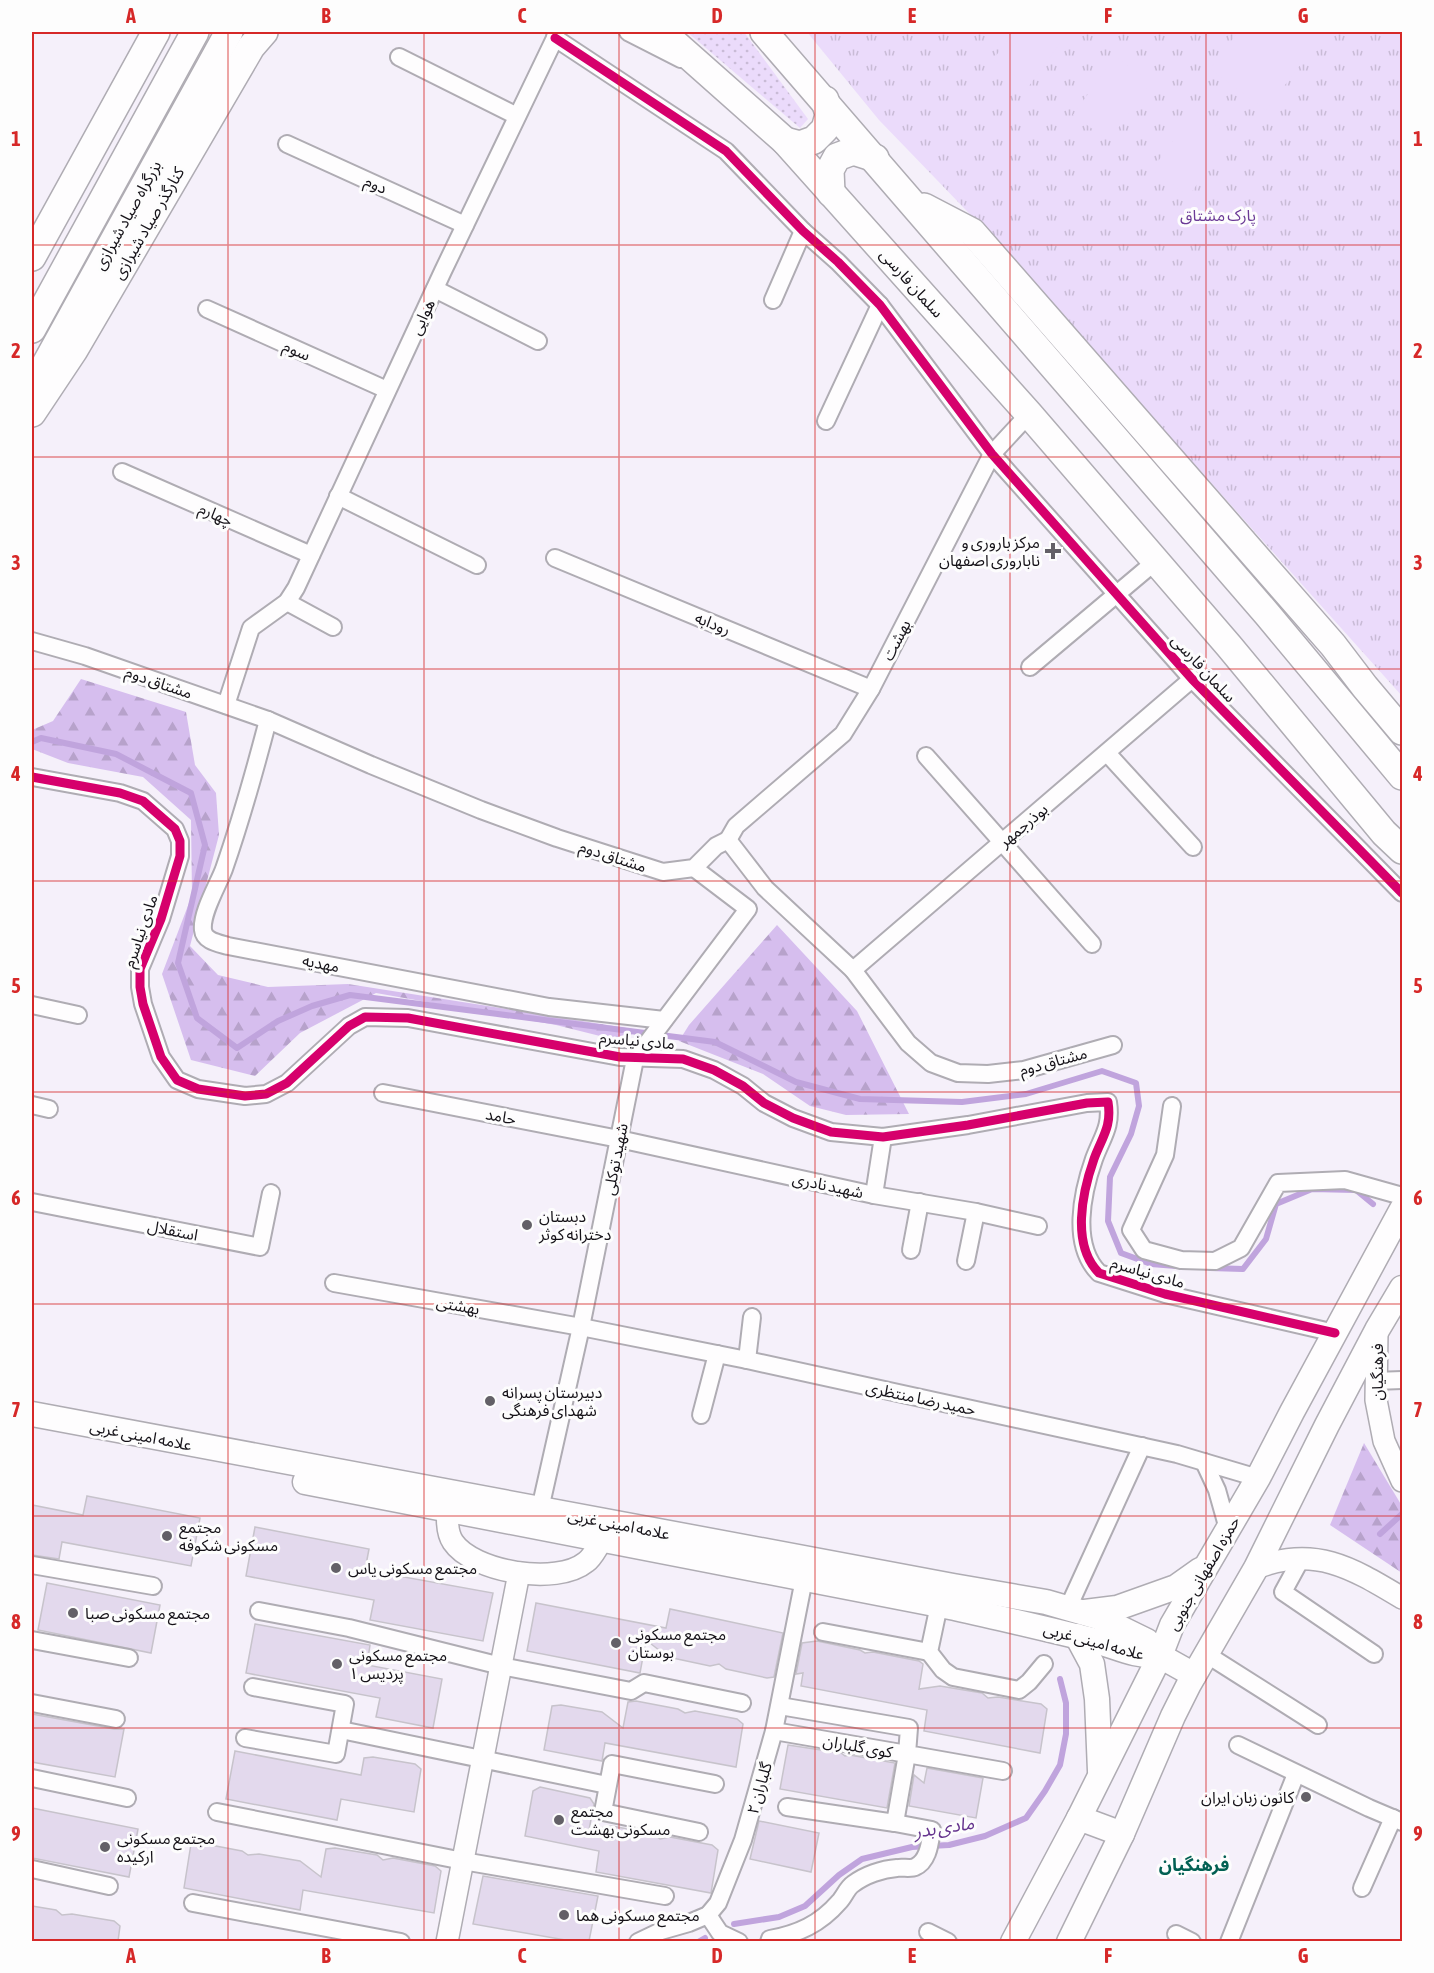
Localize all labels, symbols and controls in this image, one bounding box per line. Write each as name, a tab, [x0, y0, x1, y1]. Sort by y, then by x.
text: A	[125, 4, 136, 27]
text: B	[321, 4, 331, 27]
text: C	[518, 4, 527, 27]
text: D	[711, 4, 723, 27]
text: E	[908, 4, 917, 27]
text: F	[1104, 4, 1112, 27]
text: G	[1298, 4, 1309, 27]
text: 1	[11, 127, 21, 150]
text: 1	[1413, 127, 1423, 150]
street label: بزرگراه صیاد شیرازی	[90, 157, 165, 273]
street label: کنارگذر صیاد شیرازی	[109, 163, 188, 283]
street label: دوم	[360, 171, 390, 201]
park label: پارک مشتاق	[1180, 206, 1256, 226]
street label: سلمان فارسی	[876, 245, 947, 322]
street label: هوایی	[406, 296, 439, 338]
street label: سوم	[279, 336, 313, 368]
text: 2	[11, 339, 21, 362]
text: 2	[1413, 339, 1423, 362]
street label: چهارم	[195, 499, 236, 533]
place label: مرکز باروری و ناباروری اصفهان	[939, 533, 1040, 570]
marker: مرکز باروری و ناباروری اصفهان	[1044, 542, 1062, 560]
text: 3	[11, 551, 21, 574]
text: 3	[1413, 551, 1423, 574]
street label: رودابه	[692, 608, 733, 639]
street label: بهشت	[878, 617, 915, 664]
street label: سلمان فارسی	[1167, 630, 1240, 706]
street label: مشتاق دوم	[122, 662, 195, 706]
text: 4	[10, 762, 21, 785]
text: 4	[1412, 762, 1423, 785]
street label: بوذرجمهر	[994, 800, 1052, 852]
street label: مشتاق دوم	[576, 837, 649, 879]
street label: مادی نیاسرم	[119, 892, 165, 971]
street label: مهدیه	[301, 951, 341, 976]
text: 5	[11, 974, 21, 997]
text: 5	[1413, 974, 1423, 997]
street label: مادی نیاسرم	[598, 1028, 676, 1056]
street label: مشتاق دوم	[1017, 1043, 1090, 1083]
street label: حامد	[484, 1104, 518, 1128]
street label: شهید توکلی	[599, 1122, 632, 1197]
street label: شهید نادری	[791, 1169, 865, 1202]
text: 6	[11, 1186, 21, 1209]
text: 6	[1413, 1186, 1423, 1209]
place label: دبستان دخترانه کوثر	[538, 1207, 611, 1244]
street label: استقلال	[146, 1216, 200, 1246]
marker: دبستان دخترانه کوثر	[520, 1218, 534, 1232]
street label: مادی نیاسرم	[1108, 1253, 1187, 1295]
street label: بهشتی	[435, 1292, 481, 1319]
street label: فرهنگیان	[1368, 1343, 1387, 1401]
street label: حمید رضا منتظری	[864, 1378, 978, 1419]
place label: دبیرستان پسرانه شهدای فرهنگی	[502, 1383, 602, 1420]
marker: دبیرستان پسرانه شهدای فرهنگی	[483, 1394, 497, 1408]
text: 7	[11, 1398, 21, 1421]
text: 7	[1413, 1398, 1423, 1421]
street label: علامه امینی غربی	[88, 1416, 194, 1455]
street label: علامه امینی غربی	[566, 1505, 672, 1544]
street label: حمزه اصفهانی جنوبی	[1163, 1513, 1244, 1634]
place label: مجتمع مسکونی شکوفه	[179, 1518, 278, 1555]
marker: مجتمع مسکونی شکوفه	[160, 1529, 174, 1543]
place label: مجتمع مسکونی یاس	[348, 1559, 477, 1581]
marker: مجتمع مسکونی یاس	[329, 1561, 343, 1575]
place label: مجتمع مسکونی صبا	[85, 1604, 210, 1626]
marker: مجتمع مسکونی صبا	[66, 1606, 80, 1620]
text: 8	[11, 1610, 21, 1633]
text: 8	[1413, 1610, 1423, 1633]
street label: علامه امینی غربی	[1041, 1619, 1146, 1664]
place label: مجتمع مسکونی بوستان	[628, 1625, 726, 1662]
marker: مجتمع مسکونی بوستان	[609, 1636, 623, 1650]
place label: مجتمع مسکونی پردیس ۱	[349, 1646, 447, 1684]
marker: مجتمع مسکونی پردیس ۱	[330, 1657, 344, 1671]
street label: کوی گلباران	[822, 1731, 895, 1762]
street label: گلباران ۲	[743, 1760, 776, 1816]
place label: کانون زبان ایران	[1201, 1788, 1294, 1807]
marker: کانون زبان ایران	[1299, 1790, 1313, 1804]
place label: مجتمع مسکونی بهشت	[571, 1802, 670, 1839]
water label: مادی بدر	[911, 1812, 976, 1843]
marker: مجتمع مسکونی بهشت	[552, 1813, 566, 1827]
text: 9	[11, 1822, 21, 1845]
text: 9	[1413, 1822, 1423, 1845]
place label: مجتمع مسکونی ارکیده	[117, 1829, 215, 1866]
marker: مجتمع مسکونی ارکیده	[98, 1840, 112, 1854]
district label: فرهنگیان	[1159, 1854, 1229, 1876]
place label: مجتمع مسکونی هما	[576, 1906, 700, 1928]
marker: مجتمع مسکونی هما	[557, 1908, 571, 1922]
text: A	[125, 1944, 136, 1967]
text: B	[321, 1944, 331, 1967]
text: C	[518, 1944, 527, 1967]
text: D	[711, 1944, 723, 1967]
text: E	[908, 1944, 917, 1967]
text: F	[1104, 1944, 1112, 1967]
text: G	[1298, 1944, 1309, 1967]

